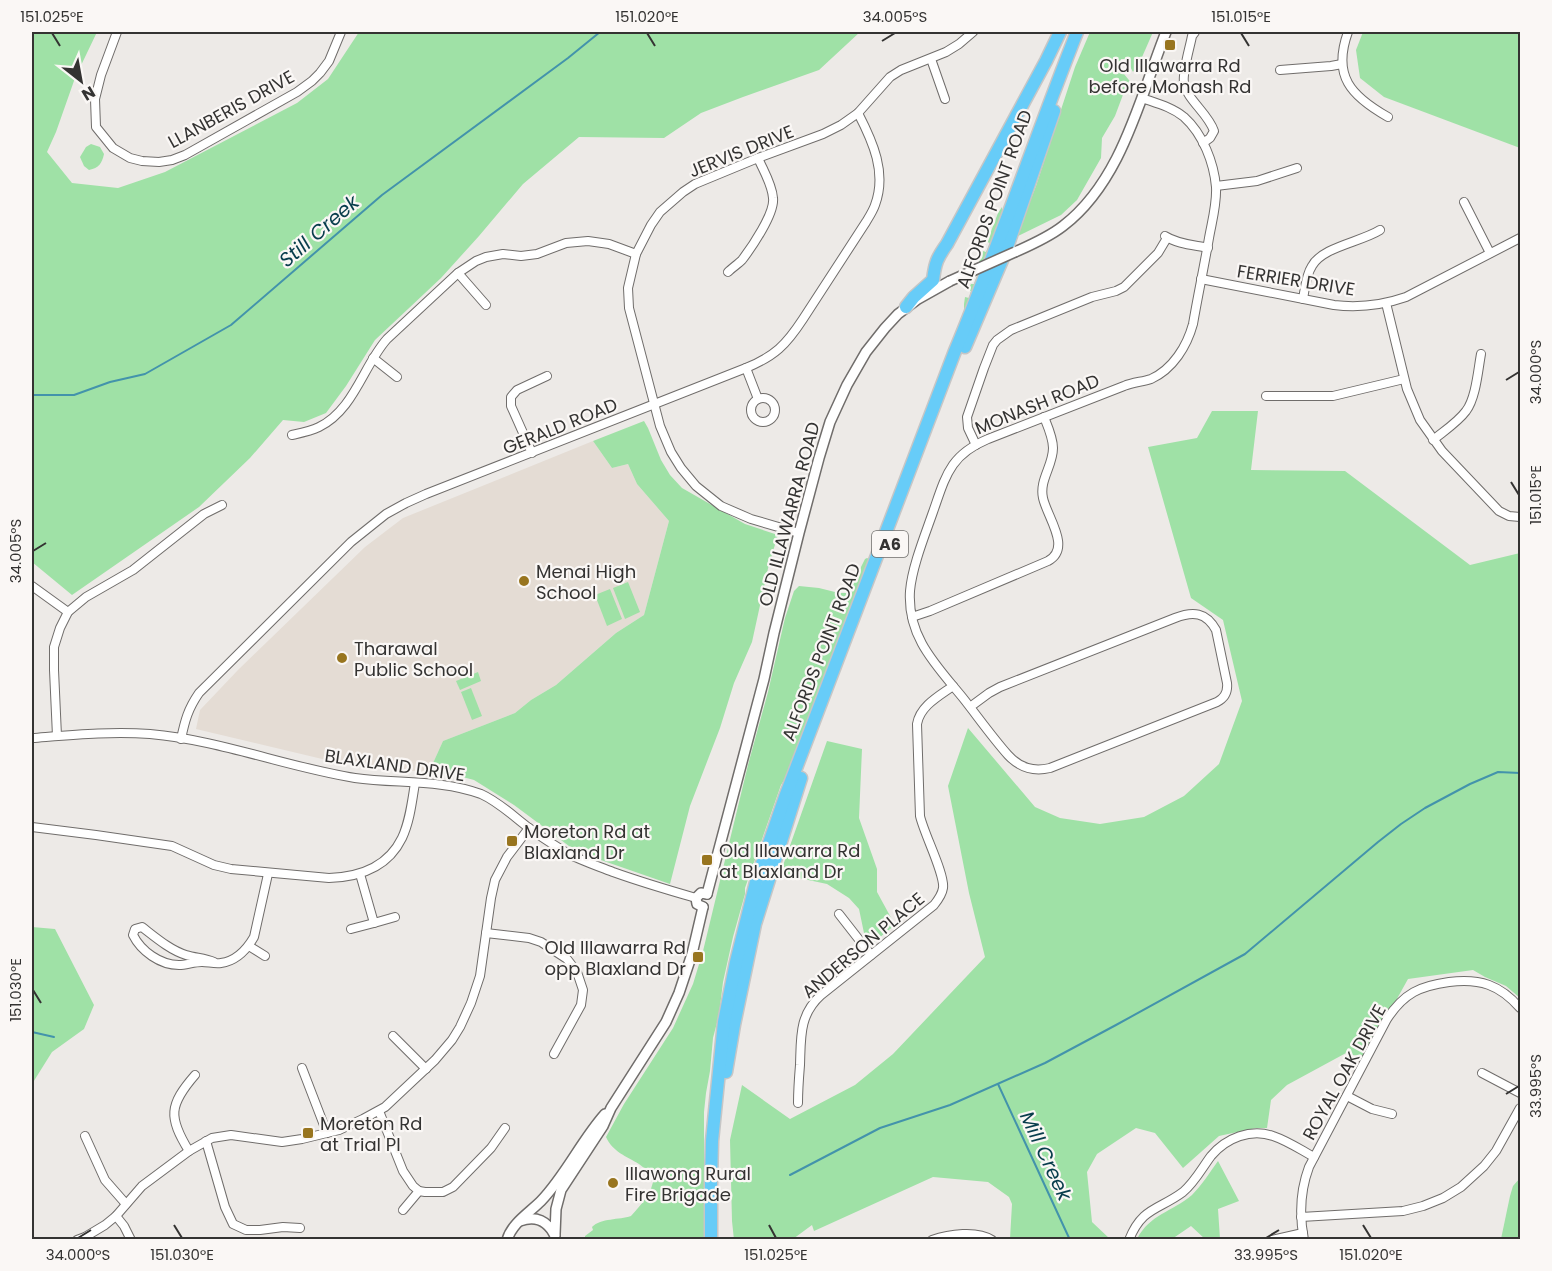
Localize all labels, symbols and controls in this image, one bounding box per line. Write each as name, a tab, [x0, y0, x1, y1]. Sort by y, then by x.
text: 151.025°E	[20, 6, 84, 27]
text: 151.020°E	[615, 6, 679, 27]
text: 34.005°S	[863, 6, 927, 27]
text: 151.015°E	[1211, 6, 1271, 27]
marker: Old Illawarra Rd before Monash Rd	[1163, 38, 1177, 52]
north arrow	[51, 51, 111, 111]
place label: Old Illawarra Rd before Monash Rd	[1089, 53, 1252, 99]
street label: LLANBERIS DRIVE	[163, 64, 299, 154]
text: N	[77, 80, 100, 106]
street label: ALFORDS POINT ROAD	[950, 106, 1038, 292]
street label: JERVIS DRIVE	[685, 119, 797, 183]
water label: Still Creek	[273, 187, 366, 274]
street label: FERRIER DRIVE	[1235, 258, 1357, 302]
text: 34.000°S	[1525, 340, 1546, 404]
street label: MONASH ROAD	[971, 368, 1103, 440]
street label: GERALD ROAD	[499, 392, 621, 460]
street label: OLD ILLAWARRA ROAD	[752, 419, 826, 609]
text: 151.015°E	[1525, 465, 1546, 525]
text: 34.005°S	[5, 519, 26, 583]
road number: A6	[872, 531, 908, 557]
place label: Menai High School	[536, 559, 636, 605]
street label: ALFORDS POINT ROAD	[776, 560, 866, 744]
marker: Menai High School	[517, 574, 531, 588]
place label: Tharawal Public School	[354, 636, 473, 682]
marker: Tharawal Public School	[335, 651, 349, 665]
street label: BLAXLAND DRIVE	[323, 743, 467, 787]
place label: Moreton Rd at Blaxland Dr	[524, 819, 650, 865]
marker: Moreton Rd at Blaxland Dr	[505, 834, 519, 848]
place label: Old Illawarra Rd at Blaxland Dr	[719, 838, 860, 884]
marker: Old Illawarra Rd at Blaxland Dr	[700, 853, 714, 867]
street label: ANDERSON PLACE	[796, 886, 930, 1004]
place label: Old Illawarra Rd opp Blaxland Dr	[545, 935, 686, 981]
marker: Old Illawarra Rd opp Blaxland Dr	[691, 950, 705, 964]
text: 151.030°E	[5, 958, 26, 1022]
street label: ROYAL OAK DRIVE	[1296, 1000, 1392, 1144]
text: 33.995°S	[1525, 1054, 1546, 1118]
water label: Mill Creek	[1013, 1107, 1080, 1207]
place label: Moreton Rd at Trial Pl	[320, 1111, 422, 1157]
marker: Moreton Rd at Trial Pl	[301, 1126, 315, 1140]
place label: Illawong Rural Fire Brigade	[625, 1161, 751, 1207]
marker: Illawong Rural Fire Brigade	[606, 1176, 620, 1190]
text: 34.000°S	[46, 1244, 110, 1265]
text: 151.030°E	[150, 1244, 214, 1265]
text: 151.025°E	[744, 1244, 808, 1265]
text: 33.995°S	[1234, 1244, 1298, 1265]
text: 151.020°E	[1339, 1244, 1403, 1265]

